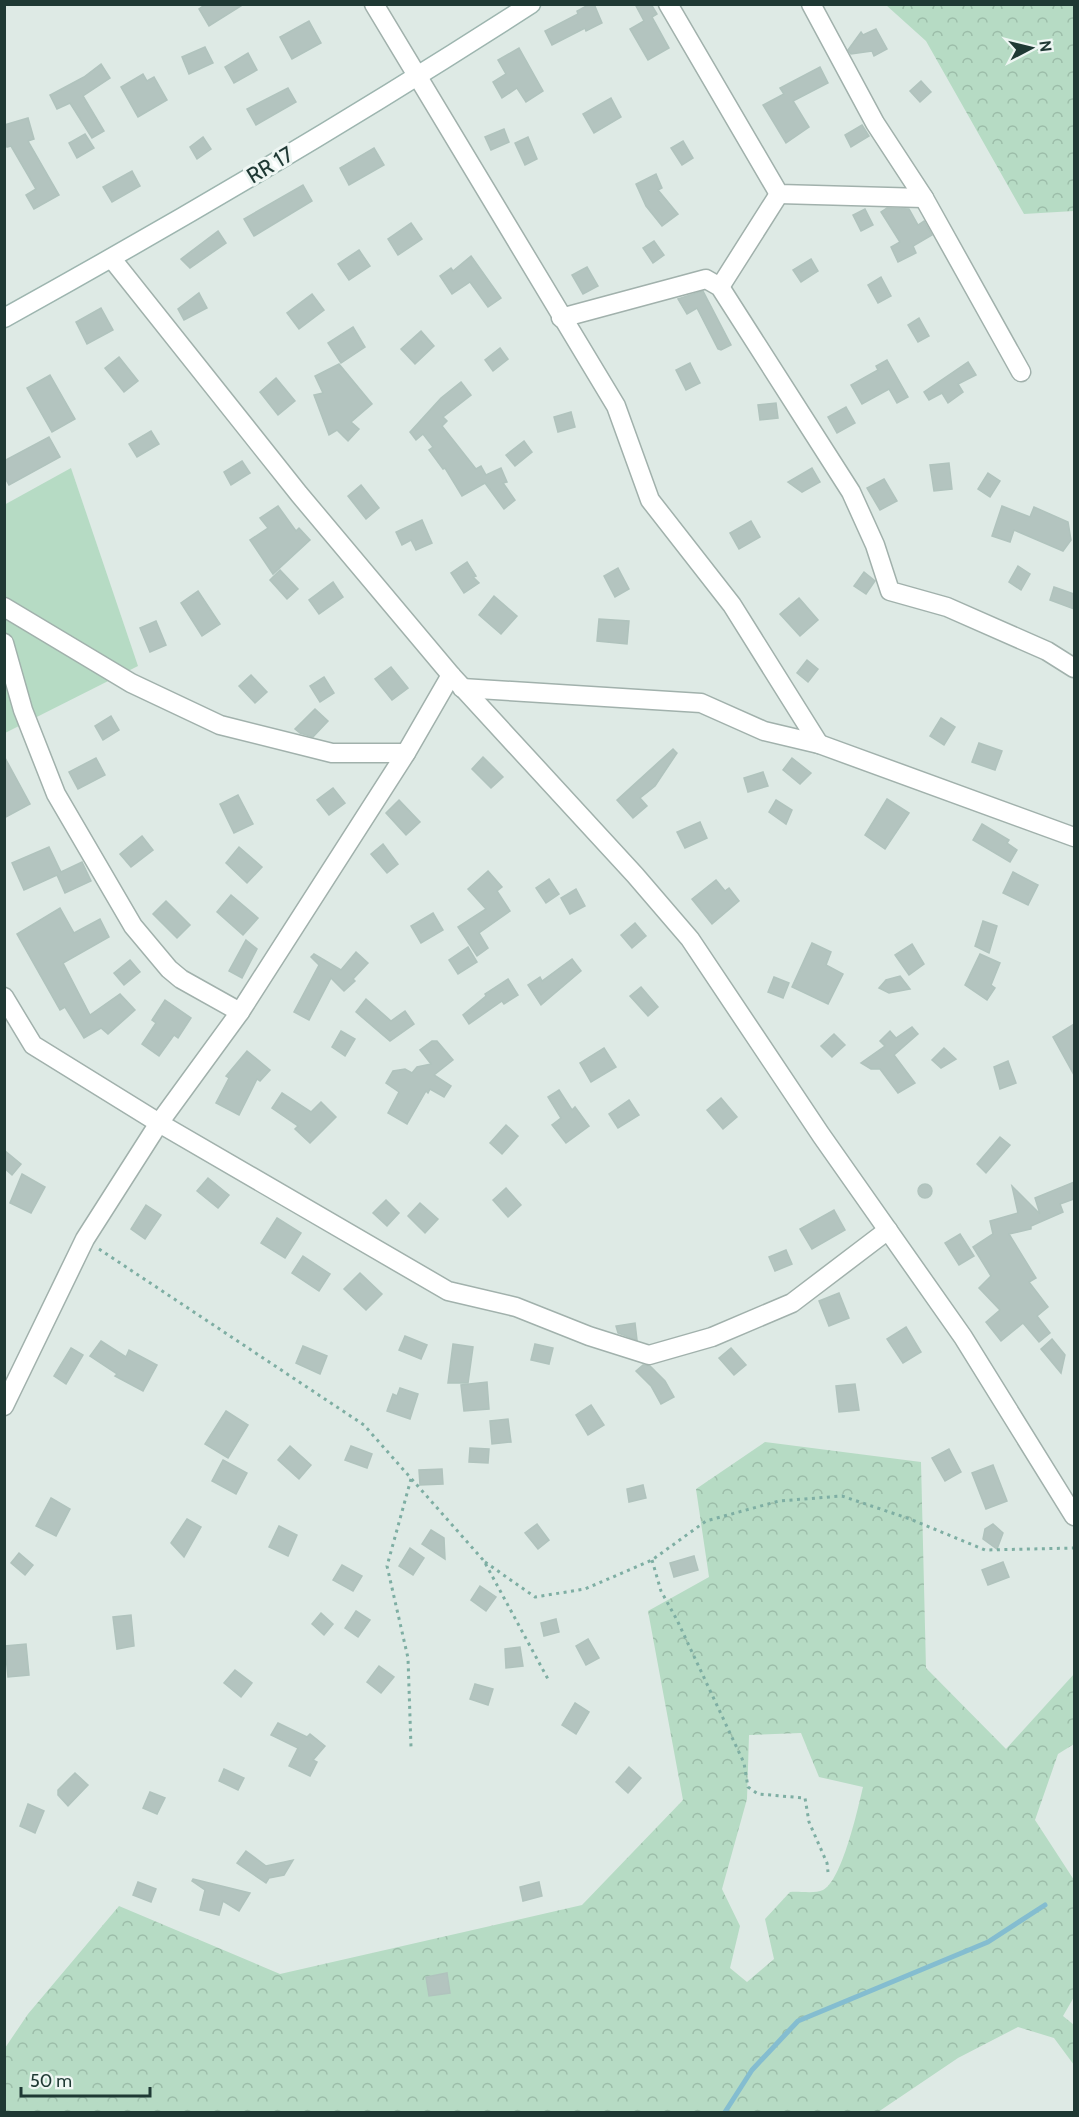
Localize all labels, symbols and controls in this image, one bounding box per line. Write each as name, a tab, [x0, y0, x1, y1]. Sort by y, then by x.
north arrow	[1001, 18, 1061, 78]
text: N	[1035, 39, 1056, 53]
street label: RR 17	[242, 141, 298, 189]
scale bar	[21, 2060, 150, 2098]
text: 50 m	[30, 2070, 72, 2092]

